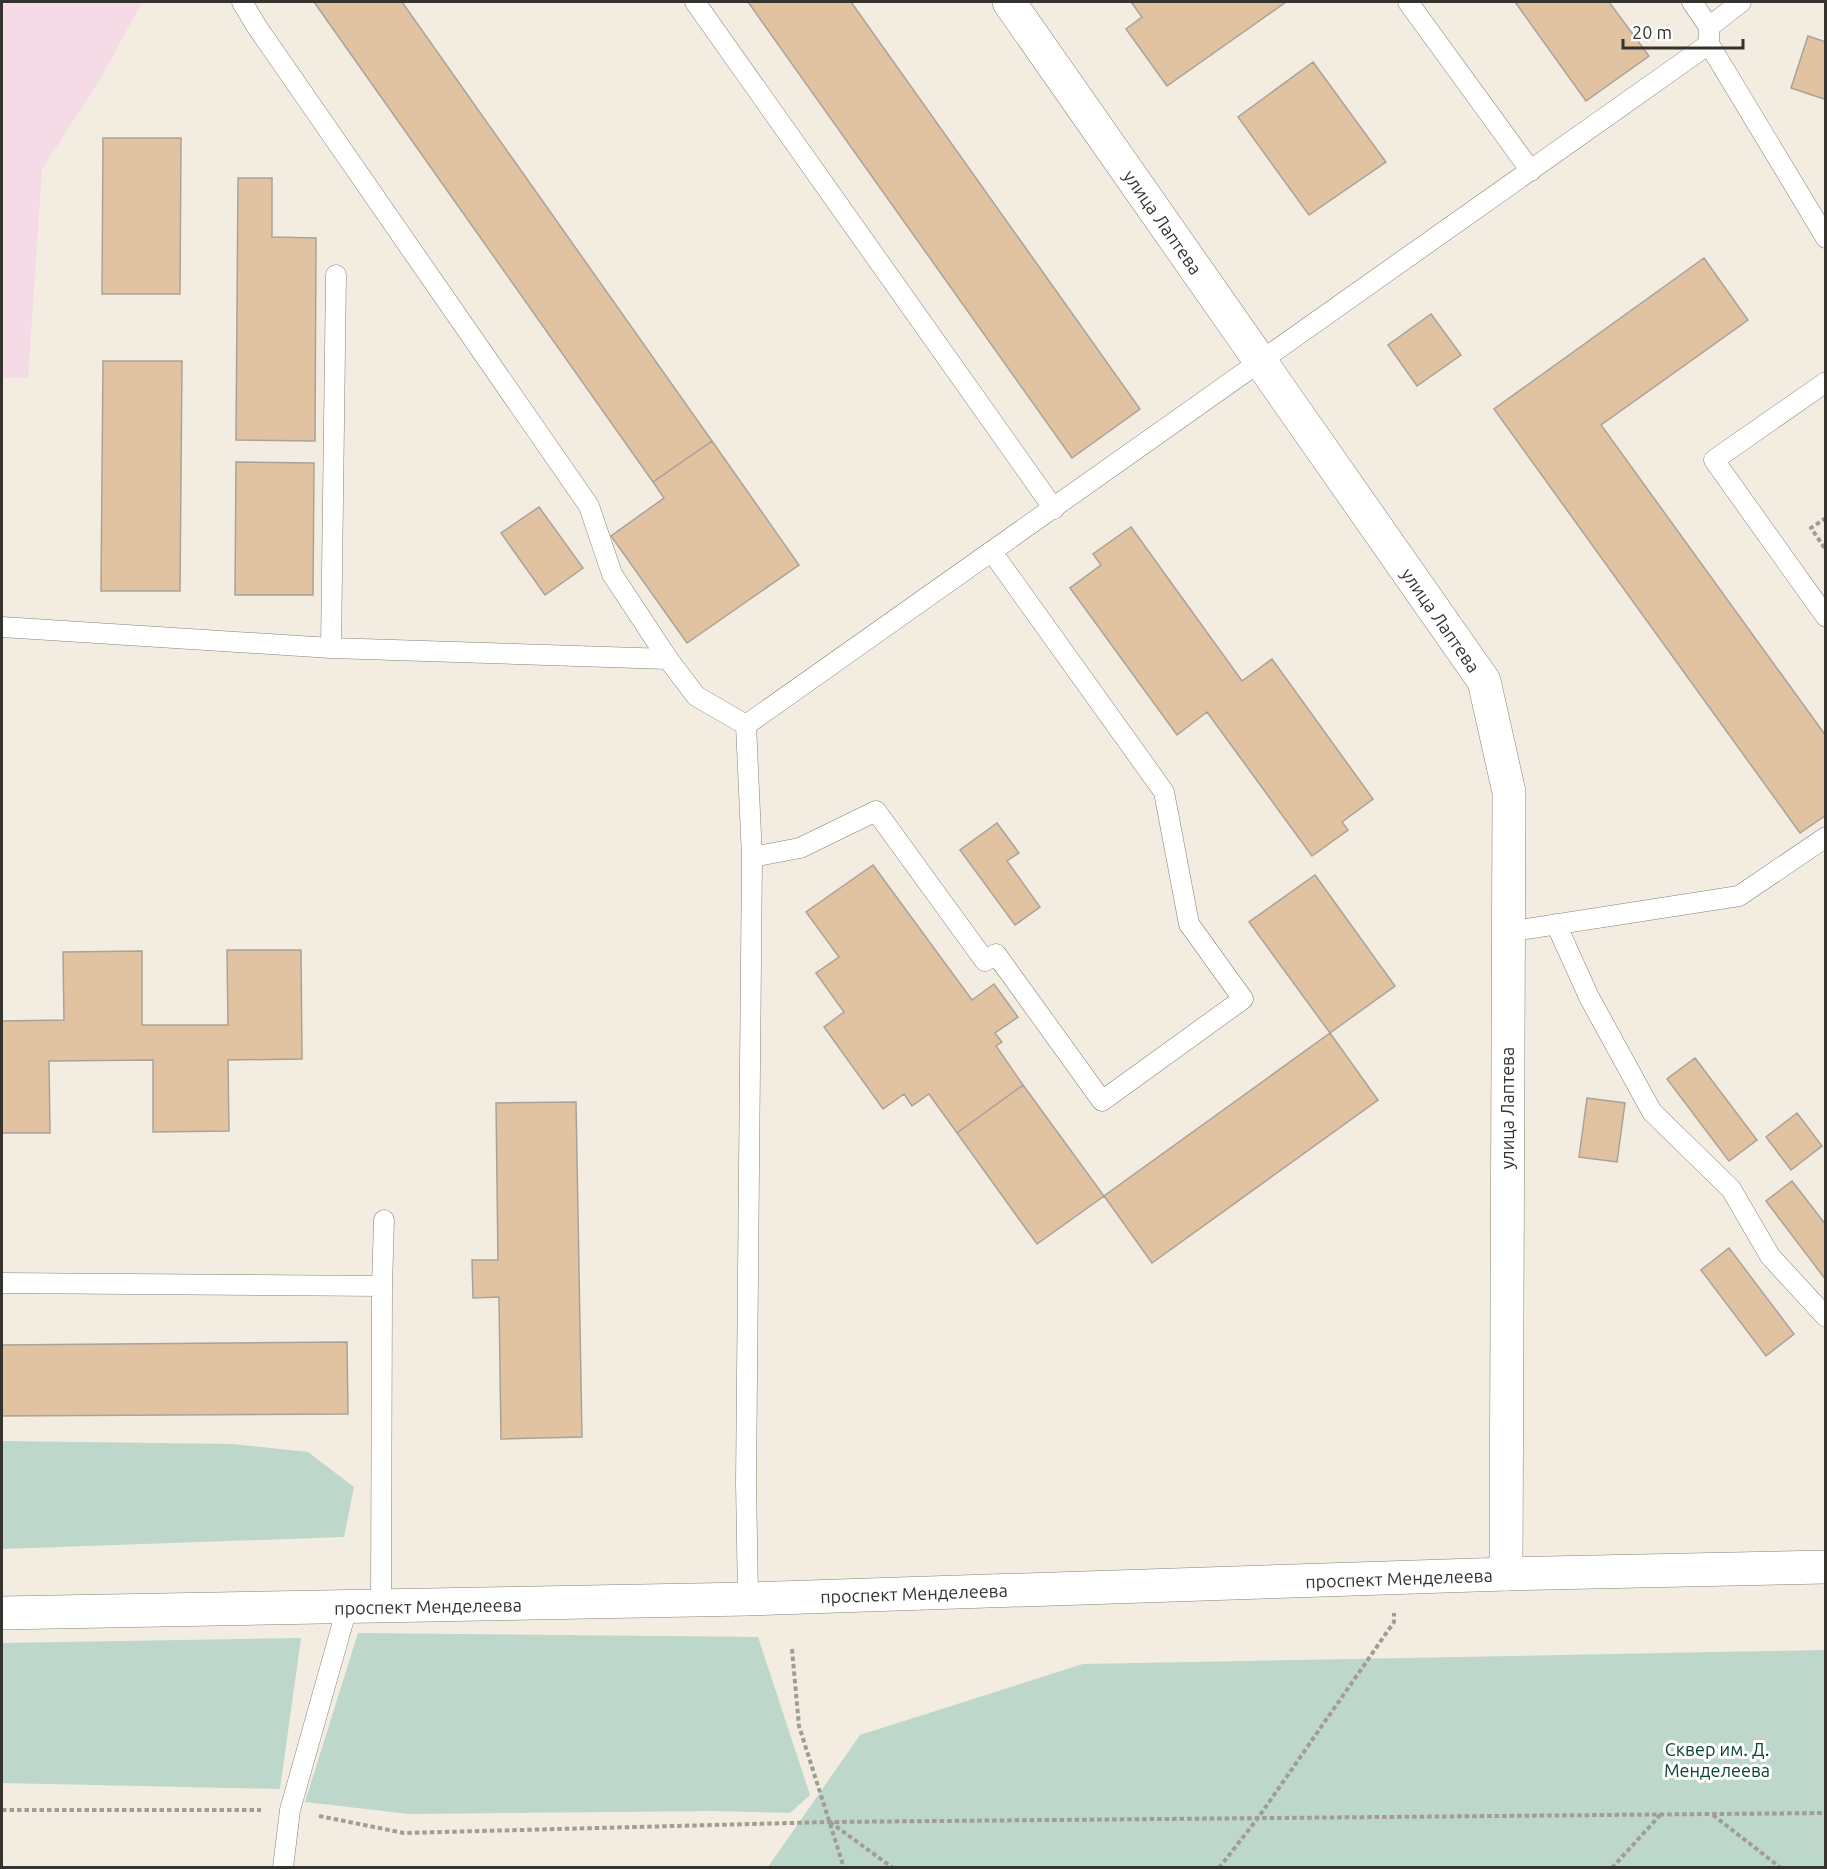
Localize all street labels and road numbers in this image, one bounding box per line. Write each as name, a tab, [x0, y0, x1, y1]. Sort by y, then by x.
street label: улица Лаптева	[1120, 166, 1206, 278]
street label: улица Лаптева	[1398, 564, 1484, 676]
street label: улица Лаптева	[1497, 1047, 1517, 1169]
street label: проспект Менделеева	[1305, 1565, 1493, 1591]
street label: проспект Менделеева	[820, 1580, 1008, 1606]
street label: проспект Менделеева	[334, 1594, 522, 1618]

